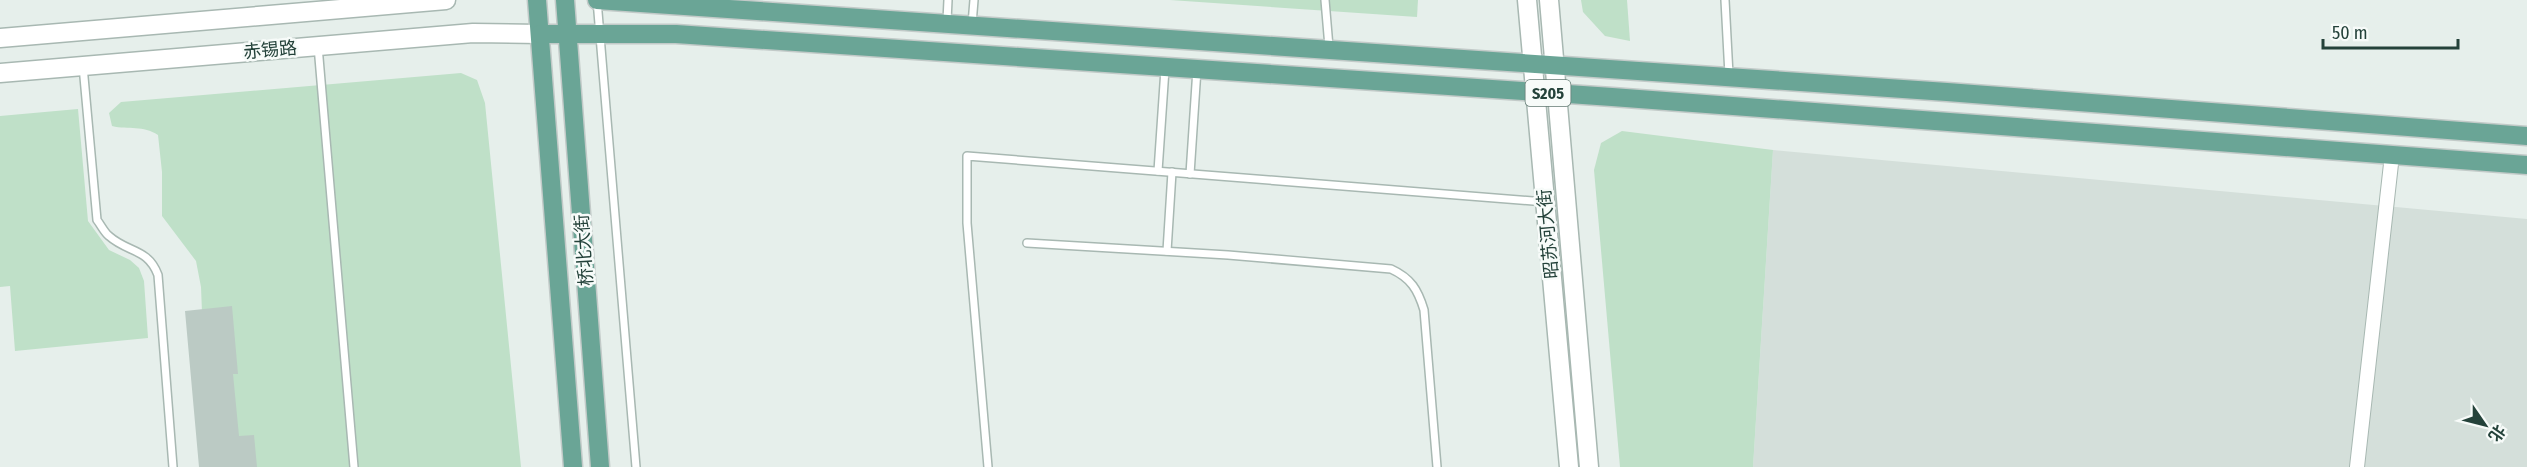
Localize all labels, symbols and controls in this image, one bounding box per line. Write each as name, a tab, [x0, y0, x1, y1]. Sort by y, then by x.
scale bar	[2323, 12, 2458, 50]
text: 50 m	[2332, 22, 2368, 44]
street label: 赤锡路	[242, 37, 298, 63]
road number: S205	[1526, 80, 1570, 106]
street label: 昭苏河大街	[1533, 188, 1563, 280]
street label: 桥北大街	[571, 213, 597, 287]
north arrow	[2455, 395, 2515, 455]
text: 北	[2485, 421, 2509, 445]

